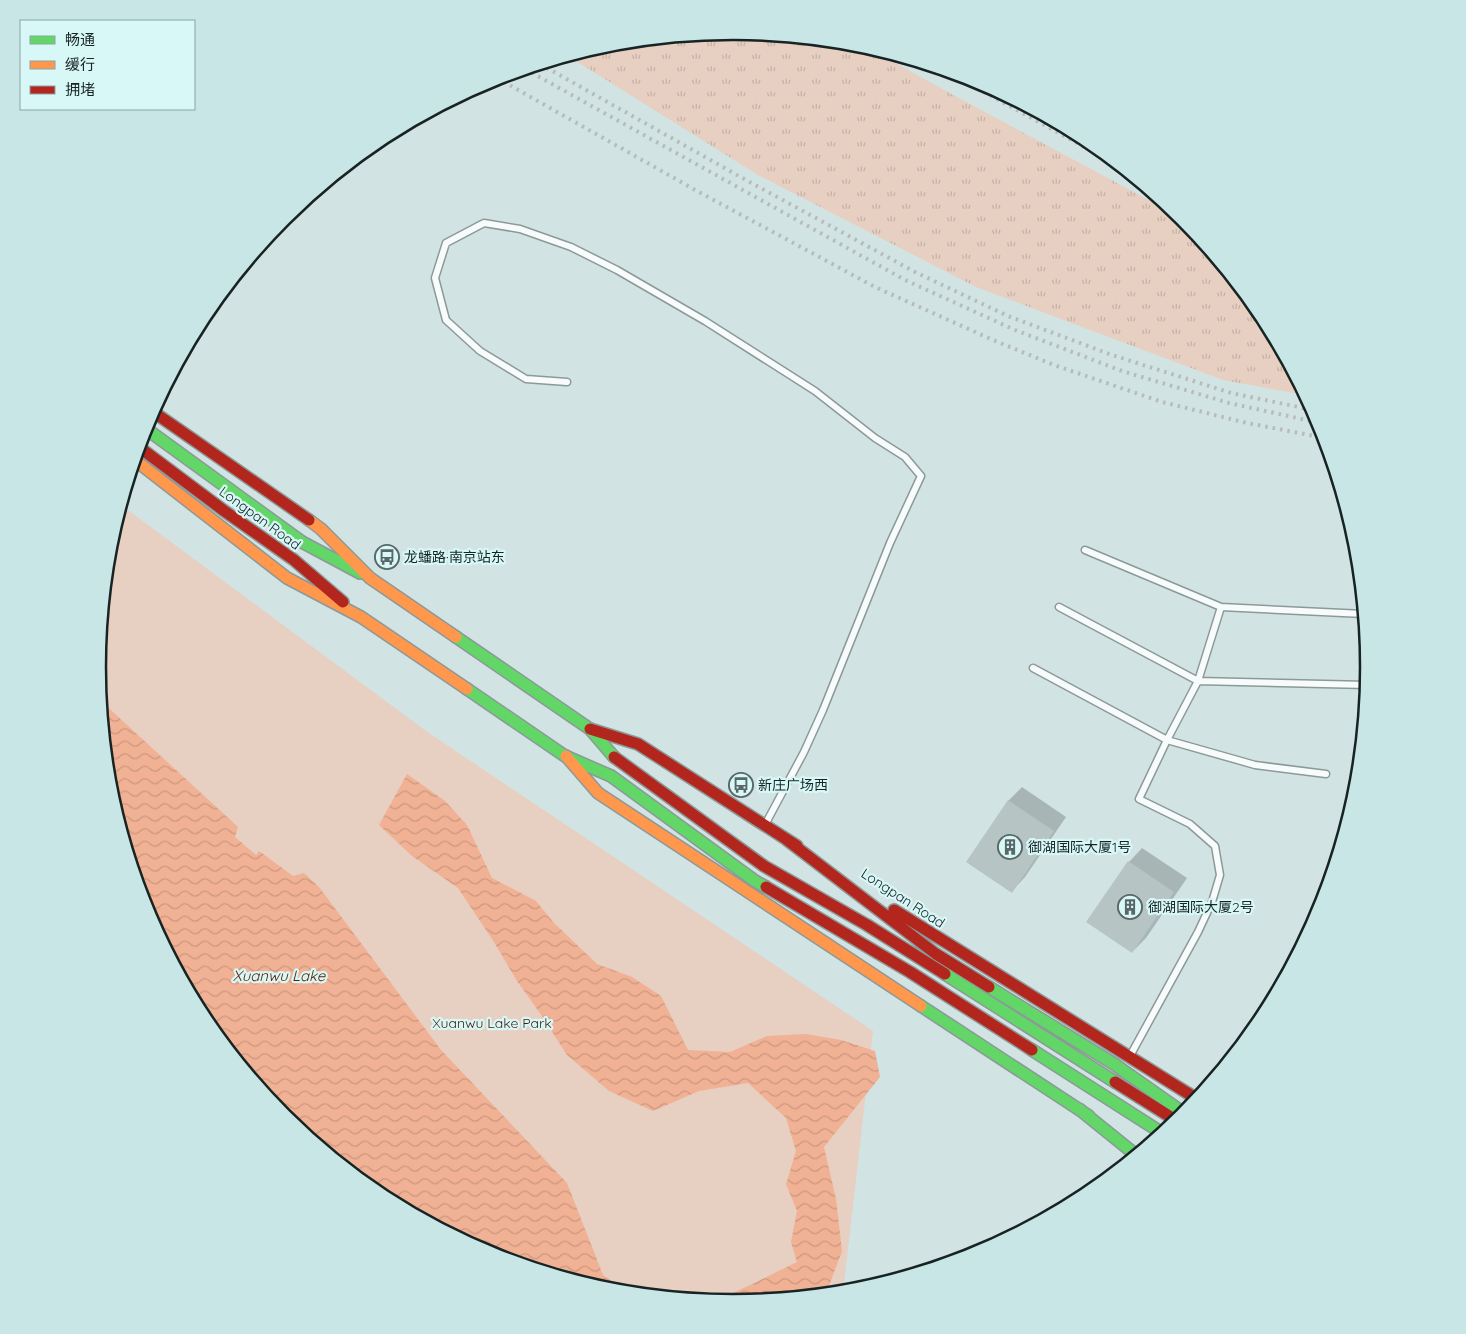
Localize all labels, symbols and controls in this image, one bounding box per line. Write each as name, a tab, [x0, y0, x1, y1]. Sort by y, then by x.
legend	[20, 20, 195, 110]
text: 畅通	[65, 30, 95, 49]
text: 缓行	[65, 55, 95, 74]
text: 拥堵	[65, 80, 95, 99]
street label: Longpan Road	[216, 482, 304, 554]
bus stop icon: 龙蟠路·南京站东	[374, 544, 400, 570]
place label: 龙蟠路·南京站东	[404, 548, 505, 566]
bus stop icon: 新庄广场西	[728, 772, 754, 798]
place label: 新庄广场西	[758, 776, 828, 794]
building icon: 御湖国际大厦1号	[997, 834, 1023, 860]
place label: 御湖国际大厦1号	[1028, 838, 1131, 856]
street label: Longpan Road	[858, 864, 948, 932]
building icon: 御湖国际大厦2号	[1117, 894, 1143, 920]
place label: 御湖国际大厦2号	[1148, 898, 1254, 916]
water label: Xuanwu Lake	[233, 966, 326, 985]
park label: Xuanwu Lake Park	[432, 1014, 552, 1032]

